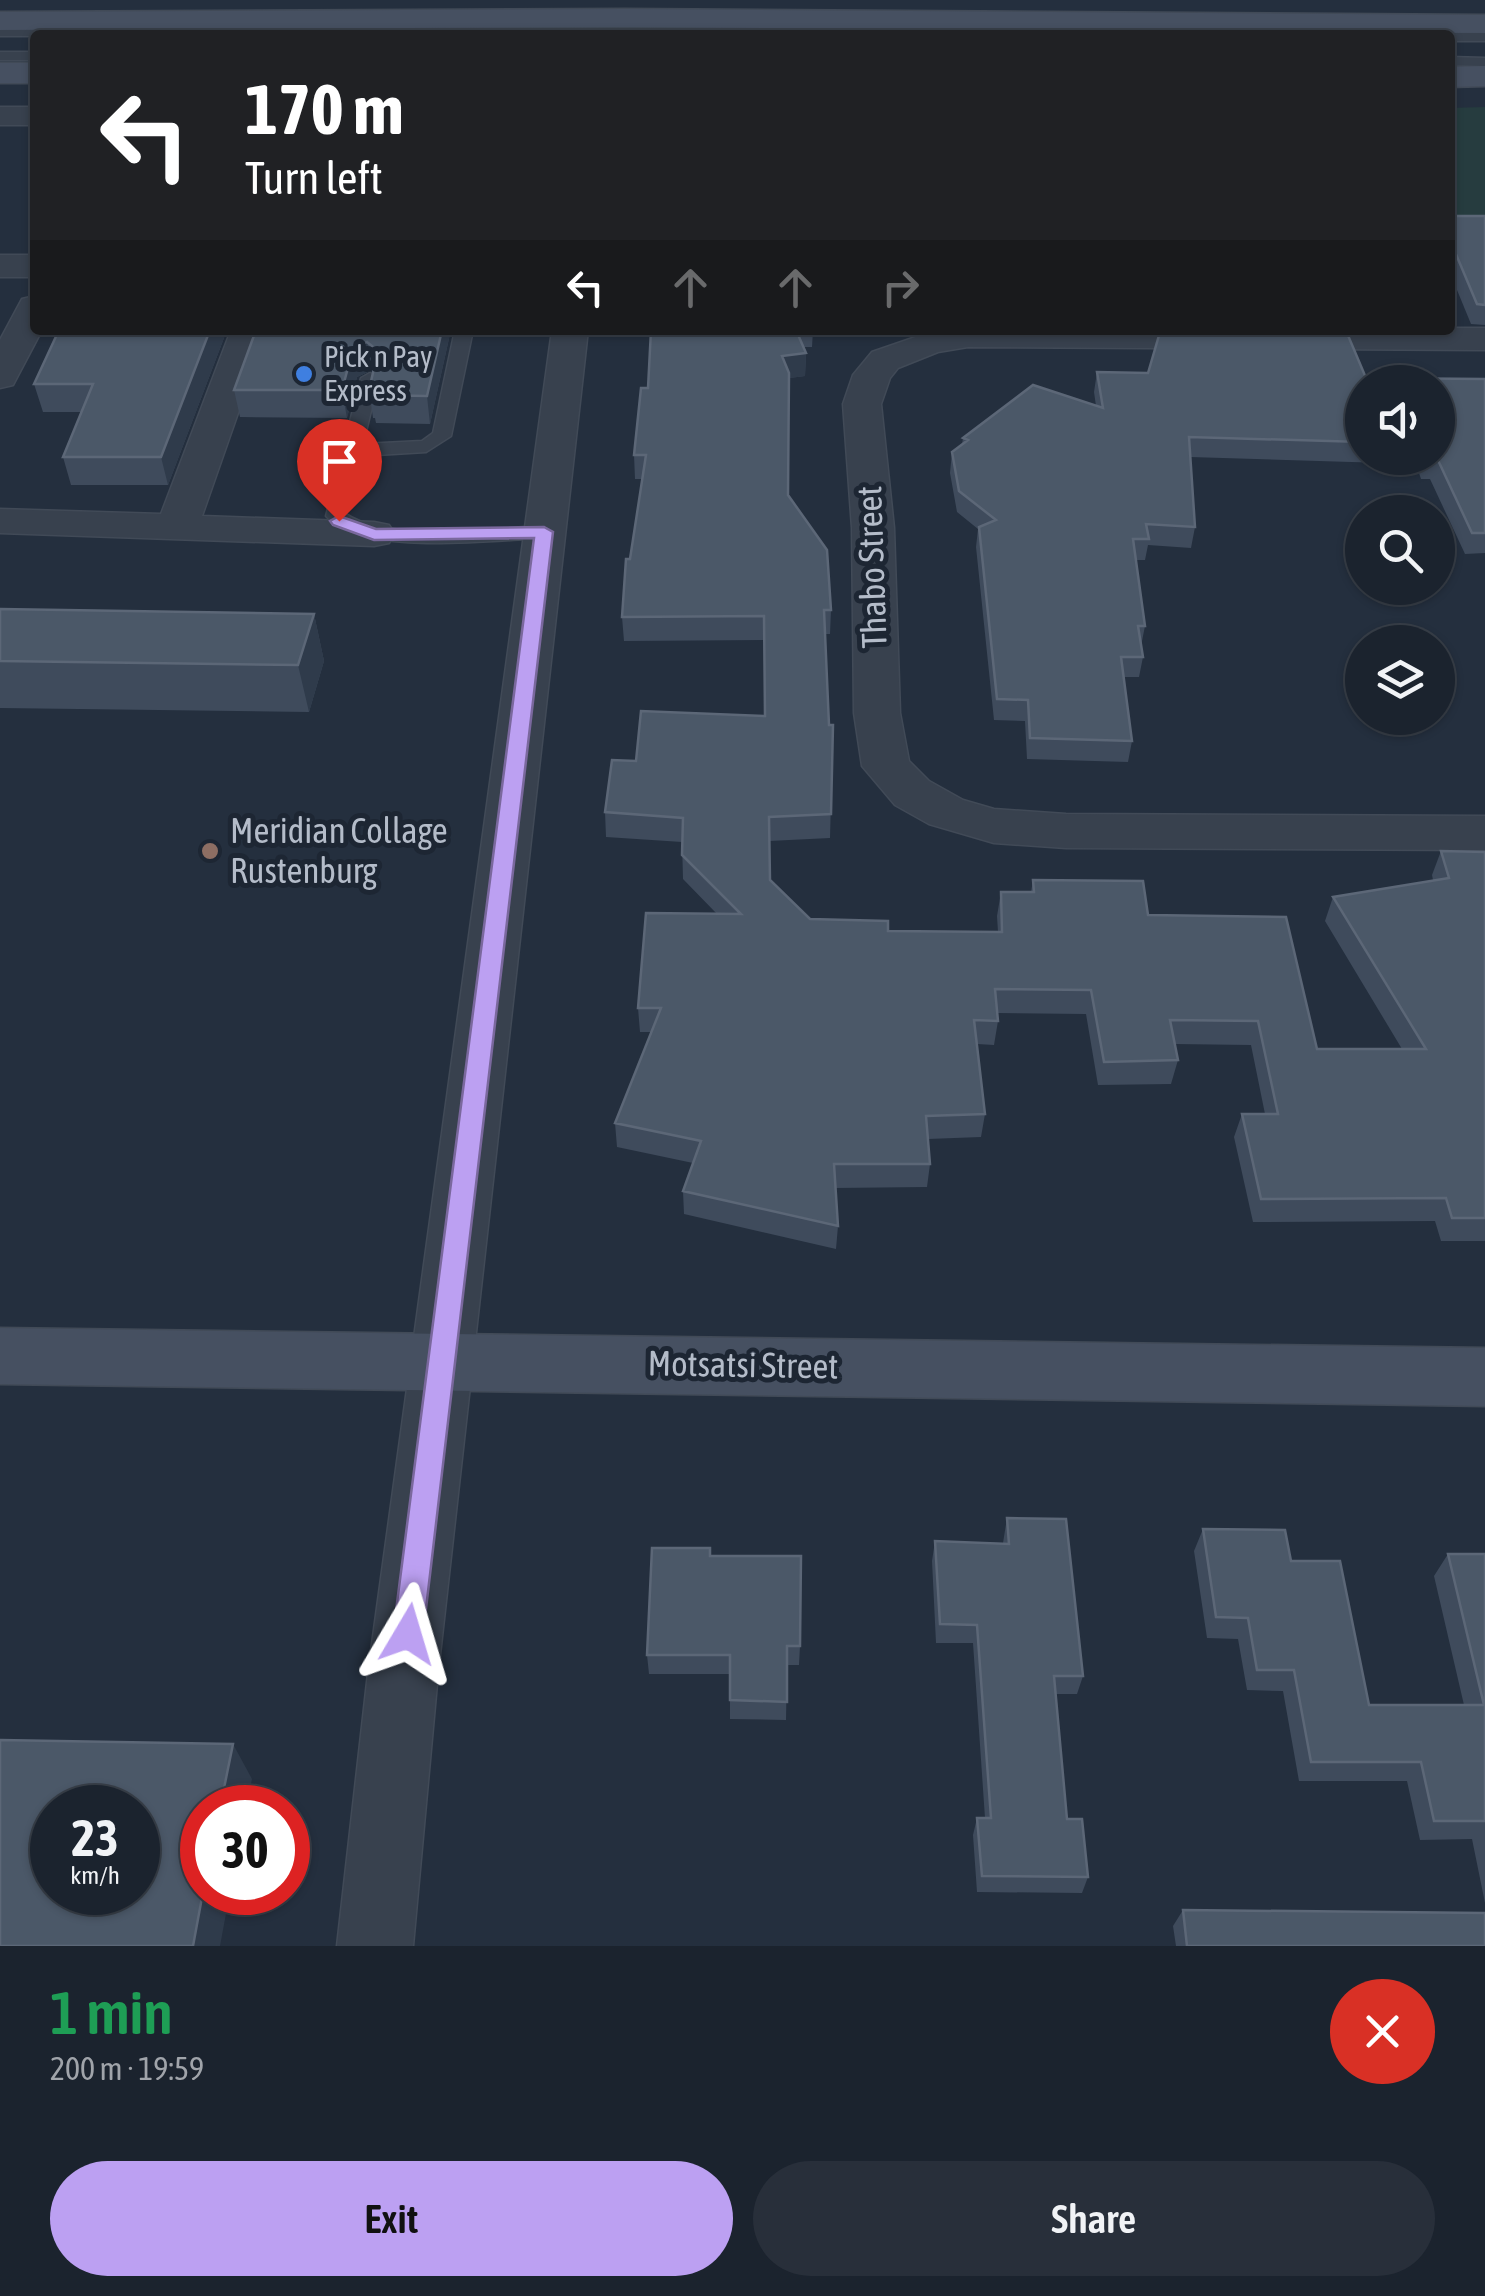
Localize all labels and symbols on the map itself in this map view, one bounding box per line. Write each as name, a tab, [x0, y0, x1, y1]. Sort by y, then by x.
place label: Pick n Pay Express	[324, 339, 432, 407]
marker: Pick n Pay Express	[293, 363, 315, 385]
pin	[297, 419, 382, 522]
street label: Thabo Street	[848, 485, 894, 649]
place label: Meridian Collage Rustenburg	[230, 810, 448, 890]
marker: Meridian Collage Rustenburg	[199, 840, 221, 862]
street label: Motsatsi Street	[647, 1342, 839, 1386]
position arrow	[356, 1582, 460, 1686]
speed limit sign: 30	[180, 1785, 310, 1915]

